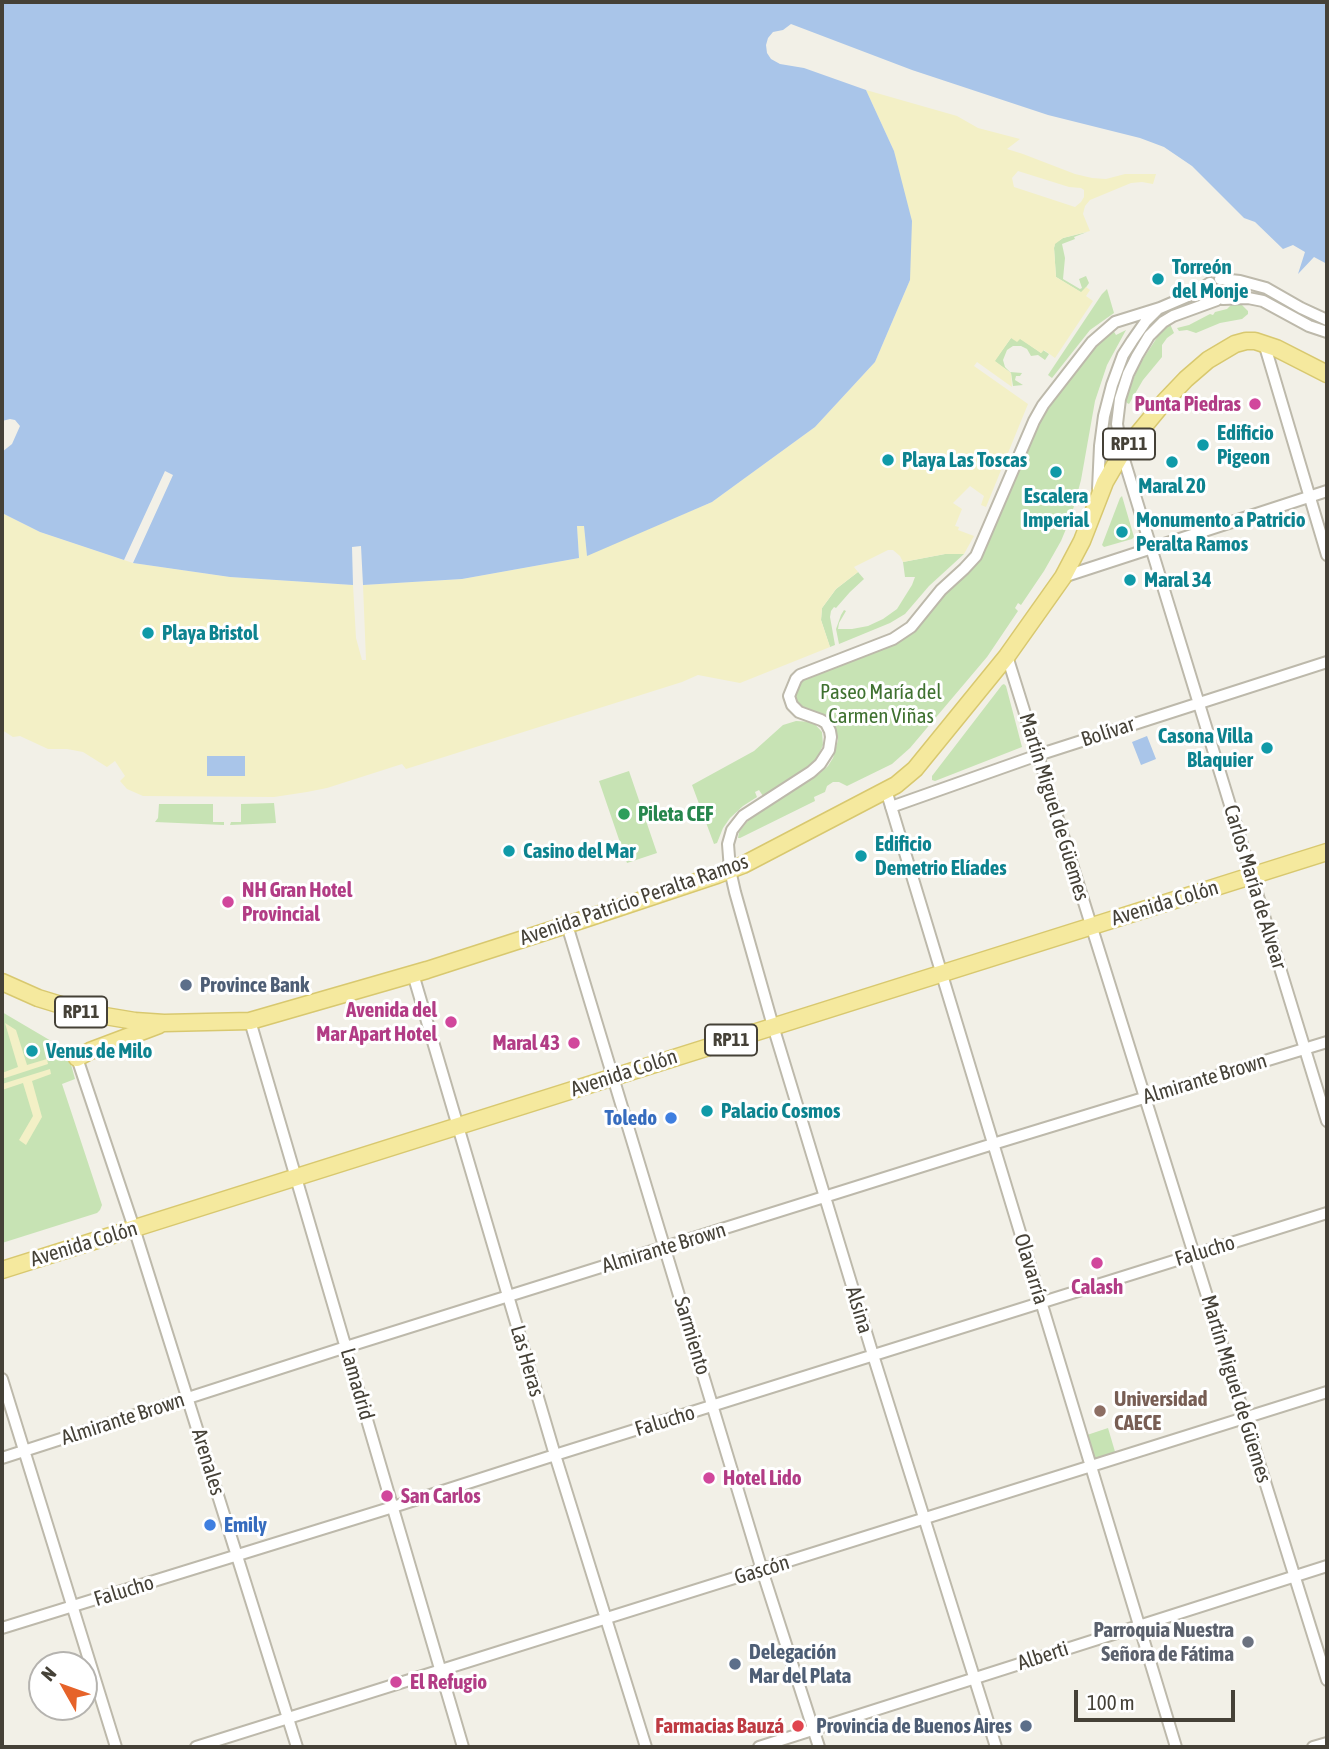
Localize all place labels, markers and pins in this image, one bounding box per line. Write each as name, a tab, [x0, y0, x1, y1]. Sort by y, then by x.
place label: Torreón del Monje	[1172, 254, 1248, 304]
marker: Torreón del Monje	[1150, 271, 1166, 287]
place label: Punta Piedras	[1134, 391, 1241, 417]
marker: Punta Piedras	[1247, 396, 1263, 412]
place label: Edificio Pigeon	[1217, 420, 1274, 470]
marker: Edificio Pigeon	[1195, 437, 1211, 453]
place label: Playa Las Toscas	[902, 447, 1027, 473]
marker: Playa Las Toscas	[880, 452, 896, 468]
marker: Maral 20	[1164, 454, 1180, 470]
marker: Escalera Imperial	[1048, 464, 1064, 480]
place label: Maral 20	[1138, 473, 1206, 499]
place label: Escalera Imperial	[1023, 483, 1089, 533]
place label: Monumento a Patricio Peralta Ramos	[1136, 507, 1306, 557]
marker: Monumento a Patricio Peralta Ramos	[1114, 524, 1130, 540]
place label: Maral 34	[1144, 567, 1212, 593]
marker: Maral 34	[1122, 572, 1138, 588]
place label: Playa Bristol	[162, 620, 258, 646]
marker: Playa Bristol	[140, 625, 156, 641]
place label: Casona Villa Blaquier	[1158, 723, 1253, 773]
marker: Casona Villa Blaquier	[1259, 740, 1275, 756]
place label: Pileta CEF	[638, 801, 713, 827]
marker: Pileta CEF	[616, 806, 632, 822]
place label: Edificio Demetrio Elíades	[875, 831, 1007, 881]
place label: Casino del Mar	[523, 838, 635, 864]
marker: Casino del Mar	[501, 843, 517, 859]
marker: Edificio Demetrio Elíades	[853, 848, 869, 864]
place label: NH Gran Hotel Provincial	[242, 877, 352, 927]
marker: NH Gran Hotel Provincial	[220, 894, 236, 910]
place label: Province Bank	[200, 972, 309, 998]
marker: Province Bank	[178, 977, 194, 993]
place label: Avenida del Mar Apart Hotel	[316, 997, 437, 1047]
marker: Avenida del Mar Apart Hotel	[443, 1014, 459, 1030]
place label: Maral 43	[492, 1030, 560, 1056]
marker: Maral 43	[566, 1035, 582, 1051]
place label: Venus de Milo	[46, 1038, 152, 1064]
marker: Venus de Milo	[24, 1043, 40, 1059]
place label: Palacio Cosmos	[721, 1098, 840, 1124]
marker: Palacio Cosmos	[699, 1103, 715, 1119]
place label: Toledo	[605, 1105, 657, 1131]
marker: Toledo	[663, 1110, 679, 1126]
marker: Calash	[1089, 1255, 1105, 1271]
place label: Calash	[1071, 1274, 1123, 1300]
place label: Universidad CAECE	[1114, 1386, 1207, 1436]
marker: Universidad CAECE	[1092, 1403, 1108, 1419]
place label: Hotel Lido	[723, 1465, 802, 1491]
marker: Hotel Lido	[701, 1470, 717, 1486]
place label: San Carlos	[401, 1483, 481, 1509]
marker: San Carlos	[379, 1488, 395, 1504]
place label: Emily	[224, 1512, 267, 1538]
marker: Emily	[202, 1517, 218, 1533]
place label: Parroquia Nuestra Señora de Fátima	[1093, 1617, 1234, 1667]
marker: Parroquia Nuestra Señora de Fátima	[1240, 1634, 1256, 1650]
place label: Delegación Mar del Plata	[749, 1639, 851, 1689]
marker: Delegación Mar del Plata	[727, 1656, 743, 1672]
place label: El Refugio	[410, 1669, 487, 1695]
marker: El Refugio	[388, 1674, 404, 1690]
place label: Farmacias Bauzá	[655, 1713, 784, 1739]
place label: Provincia de Buenos Aires	[816, 1713, 1012, 1739]
marker: Farmacias Bauzá	[790, 1718, 806, 1734]
marker: Provincia de Buenos Aires	[1018, 1718, 1034, 1734]

